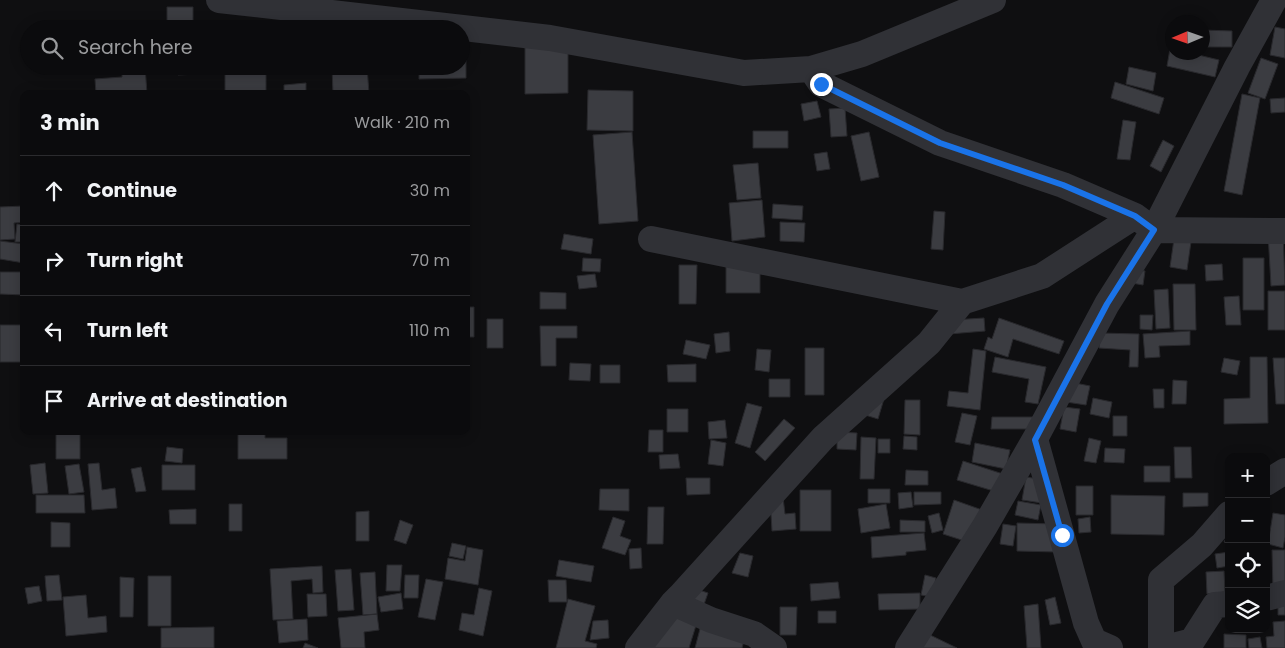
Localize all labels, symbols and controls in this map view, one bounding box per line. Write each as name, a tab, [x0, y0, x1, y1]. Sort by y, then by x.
north arrow	[1165, 15, 1210, 60]
search box	[20, 20, 470, 75]
icon: search	[38, 34, 66, 62]
text: Search here	[78, 34, 192, 61]
route end	[810, 73, 833, 96]
text: 3 min	[40, 108, 100, 137]
text: Walk · 210 m	[354, 111, 450, 134]
icon: ahead	[40, 177, 68, 205]
text: Continue	[87, 177, 177, 204]
text: 30 m	[410, 179, 450, 202]
icon: right	[40, 247, 68, 275]
text: Turn right	[87, 247, 183, 274]
text: 70 m	[410, 249, 450, 272]
icon: left	[40, 317, 68, 345]
text: Turn left	[87, 317, 168, 344]
text: 110 m	[409, 319, 450, 342]
icon: arrive	[40, 387, 68, 415]
text: Arrive at destination	[87, 387, 288, 414]
map controls	[1225, 453, 1270, 633]
button: +	[1225, 453, 1270, 498]
button: −	[1225, 498, 1270, 543]
route start	[1051, 524, 1074, 547]
button: locate	[1225, 543, 1270, 588]
button: layers	[1225, 588, 1270, 633]

